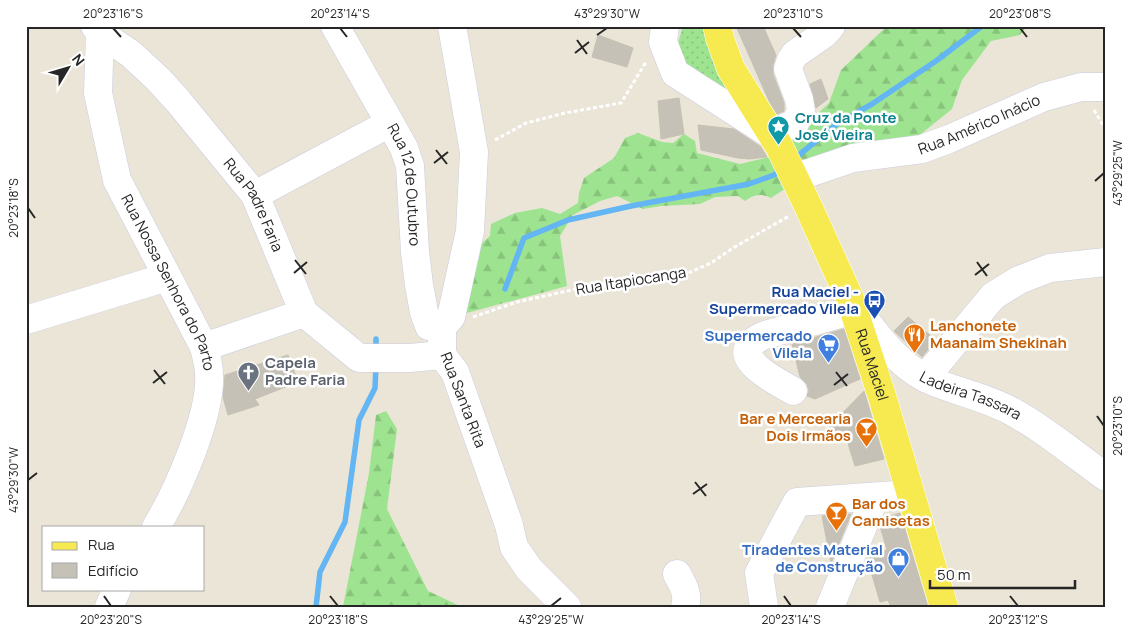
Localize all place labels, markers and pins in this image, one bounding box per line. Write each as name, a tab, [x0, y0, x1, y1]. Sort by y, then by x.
place label: Cruz da Ponte José Vieira	[795, 107, 897, 145]
place icon: Cruz da Ponte José Vieira	[767, 115, 791, 146]
place label: Rua Maciel - Supermercado Vilela	[709, 281, 859, 319]
bus stop icon: Rua Maciel - Supermercado Vilela	[863, 289, 887, 320]
place label: Lanchonete Maanaim Shekinah	[930, 315, 1067, 353]
restaurant icon: Lanchonete Maanaim Shekinah	[902, 323, 926, 354]
place label: Supermercado Vilela	[705, 325, 812, 363]
supermarket icon: Supermercado Vilela	[816, 333, 840, 364]
place label: Capela Padre Faria	[265, 352, 345, 390]
church icon: Capela Padre Faria	[237, 360, 261, 391]
place label: Bar e Mercearia Dois Irmãos	[739, 408, 851, 446]
bar icon: Bar e Mercearia Dois Irmãos	[855, 416, 879, 447]
place label: Bar dos Camisetas	[852, 493, 930, 531]
bar icon: Bar dos Camisetas	[824, 501, 848, 532]
place label: Tiradentes Material de Construção	[742, 539, 883, 577]
shop icon: Tiradentes Material de Construção	[887, 547, 911, 578]

